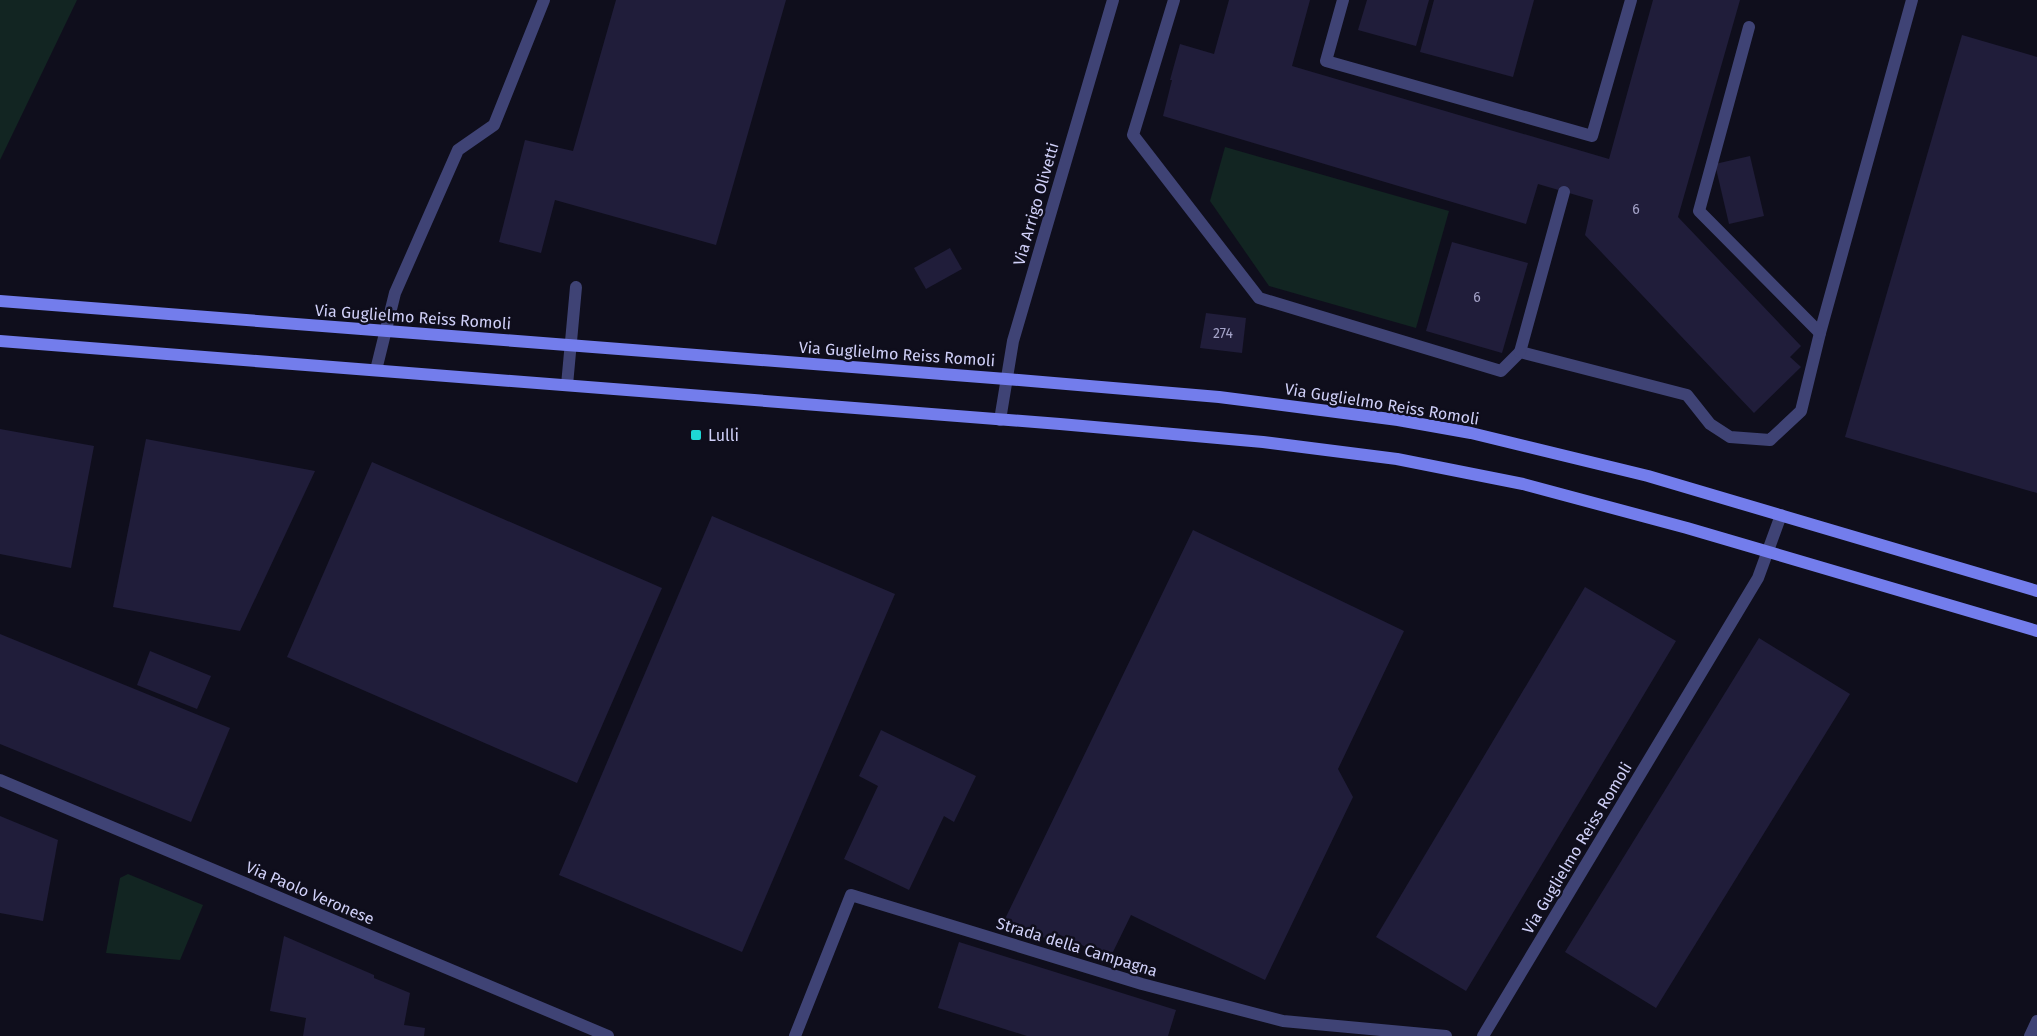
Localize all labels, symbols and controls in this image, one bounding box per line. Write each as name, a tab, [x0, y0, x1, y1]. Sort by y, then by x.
street label: Via Arrigo Olivetti	[1009, 140, 1063, 268]
house number: 6	[1632, 201, 1640, 218]
house number: 6	[1473, 289, 1481, 306]
street label: Via Guglielmo Reiss Romoli	[314, 301, 512, 333]
house number: 274	[1213, 325, 1233, 342]
street label: Via Guglielmo Reiss Romoli	[798, 338, 996, 370]
street label: Via Guglielmo Reiss Romoli	[1283, 379, 1481, 429]
place label: Lulli	[708, 426, 739, 445]
marker: Lulli	[689, 428, 703, 442]
street label: Via Guglielmo Reiss Romoli	[1518, 759, 1636, 937]
street label: Via Paolo Veronese	[243, 857, 377, 929]
street label: Strada della Campagna	[994, 913, 1160, 981]

